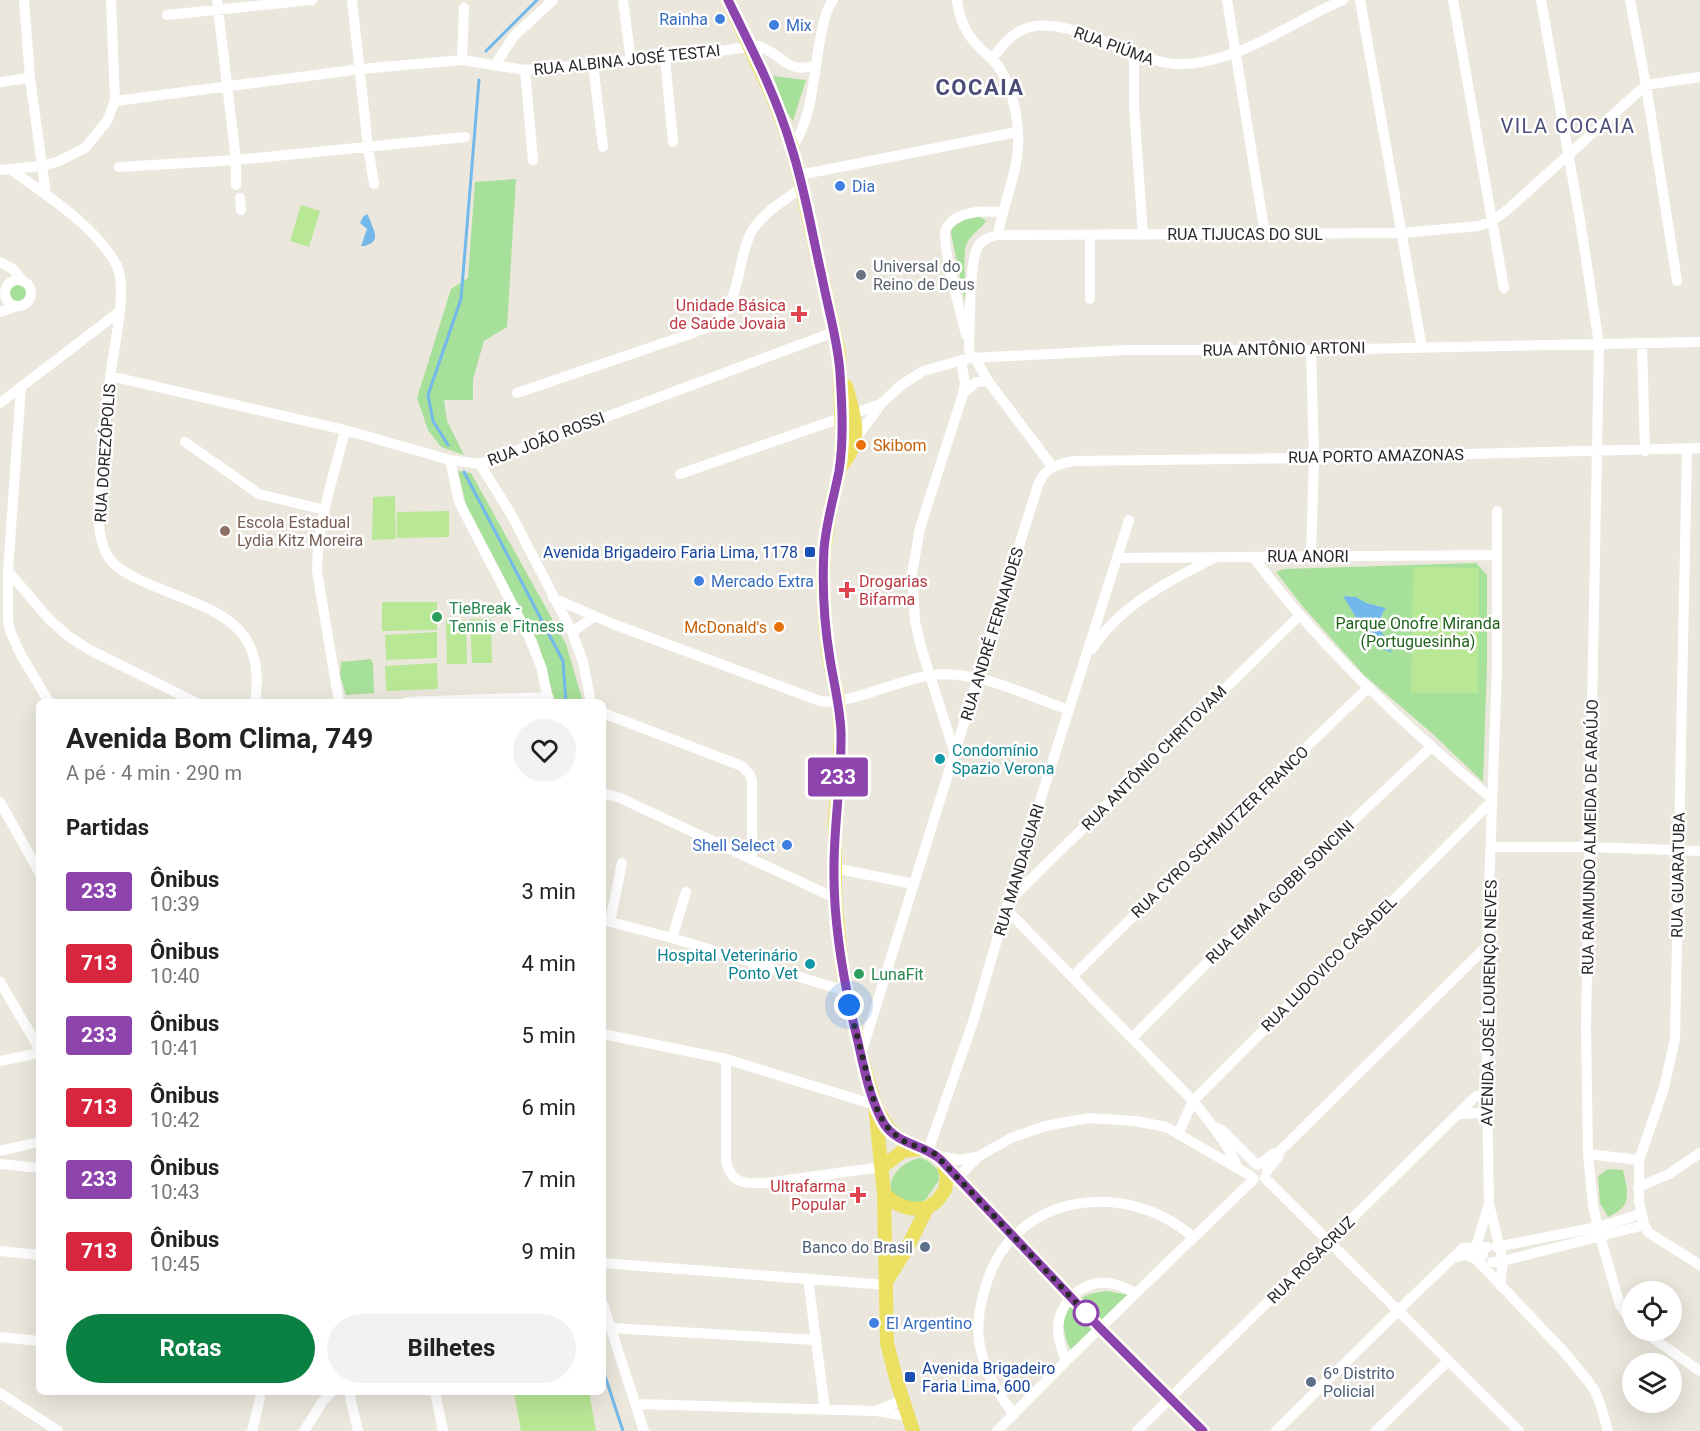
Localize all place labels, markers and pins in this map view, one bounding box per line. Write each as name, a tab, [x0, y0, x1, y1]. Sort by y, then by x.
place label: Rainha	[659, 10, 708, 29]
marker: Rainha	[713, 12, 727, 26]
place label: Mix	[786, 16, 812, 35]
marker: Mix	[767, 18, 781, 32]
place label: Dia	[852, 177, 875, 196]
marker: Dia	[833, 179, 847, 193]
place label: Universal do Reino de Deus	[873, 257, 975, 294]
marker: Universal do Reino de Deus	[854, 268, 868, 282]
place label: Unidade Básica de Saúde Jovaia	[669, 296, 786, 333]
marker: Unidade Básica de Saúde Jovaia	[790, 305, 808, 323]
place label: Skibom	[873, 436, 927, 455]
marker: Skibom	[854, 438, 868, 452]
place label: Escola Estadual Lydia Kitz Moreira	[237, 513, 363, 550]
marker: Escola Estadual Lydia Kitz Moreira	[218, 524, 232, 538]
place label: Avenida Brigadeiro Faria Lima, 1178	[543, 543, 798, 562]
marker: Avenida Brigadeiro Faria Lima, 1178	[803, 545, 817, 559]
place label: Mercado Extra	[711, 572, 814, 591]
place label: Drogarias Bifarma	[859, 572, 928, 609]
marker: Mercado Extra	[692, 574, 706, 588]
marker: Drogarias Bifarma	[840, 583, 854, 597]
place label: TieBreak - Tennis e Fitness	[449, 599, 564, 636]
marker: TieBreak - Tennis e Fitness	[430, 610, 444, 624]
place label: McDonald's	[684, 618, 767, 637]
marker: McDonald's	[772, 620, 786, 634]
place label: Condomínio Spazio Verona	[952, 741, 1054, 778]
marker: Condomínio Spazio Verona	[933, 752, 947, 766]
place label: Shell Select	[692, 836, 775, 855]
marker: Shell Select	[780, 838, 794, 852]
place label: Hospital Veterinário Ponto Vet	[657, 946, 798, 983]
marker: Hospital Veterinário Ponto Vet	[803, 957, 817, 971]
place label: LunaFit	[871, 965, 924, 984]
marker: LunaFit	[852, 967, 866, 981]
place label: Ultrafarma Popular	[770, 1177, 847, 1214]
marker: Ultrafarma Popular	[851, 1188, 865, 1202]
place label: Banco do Brasil	[802, 1238, 913, 1257]
marker: Banco do Brasil	[918, 1240, 932, 1254]
unlabelled marker	[1073, 1300, 1099, 1326]
place label: El Argentino	[886, 1314, 972, 1333]
marker: El Argentino	[867, 1316, 881, 1330]
place label: Avenida Brigadeiro Faria Lima, 600	[922, 1359, 1055, 1396]
place label: 6º Distrito Policial	[1323, 1364, 1395, 1401]
marker: Avenida Brigadeiro Faria Lima, 600	[903, 1370, 917, 1384]
marker: 6º Distrito Policial	[1304, 1375, 1318, 1389]

